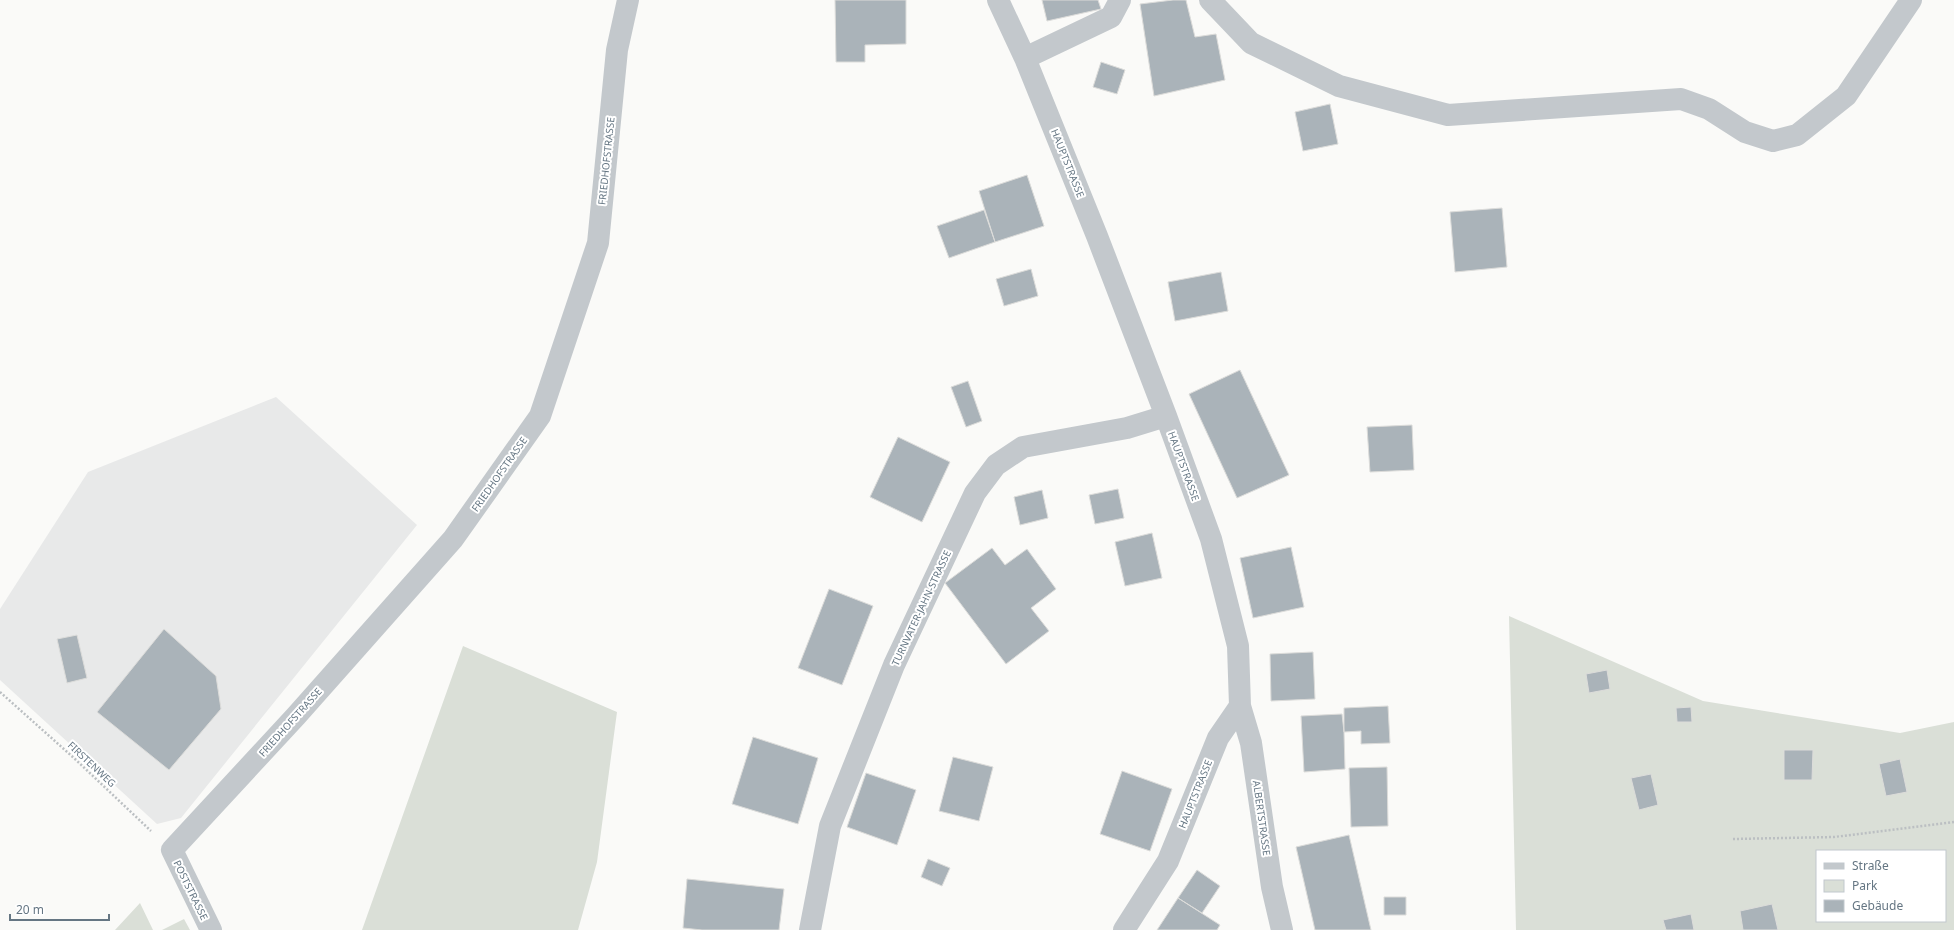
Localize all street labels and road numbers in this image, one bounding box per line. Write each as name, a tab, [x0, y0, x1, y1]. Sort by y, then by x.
street label: FRIEDHOFSTRASSE	[594, 116, 618, 206]
street label: HAUPTSTRASSE	[1048, 127, 1088, 199]
street label: HAUPTSTRASSE	[1165, 429, 1203, 503]
street label: FRIEDHOFSTRASSE	[468, 434, 530, 514]
street label: TURNVATER-JAHN-STRASSE	[888, 548, 954, 668]
street label: FRIEDHOFSTRASSE	[255, 685, 325, 759]
street label: FIRSTENWEG	[65, 738, 119, 790]
street label: HAUPTSTRASSE	[1175, 758, 1215, 830]
street label: ALBERTSTRASSE	[1250, 780, 1274, 856]
street label: POSTSTRASSE	[170, 858, 212, 922]

